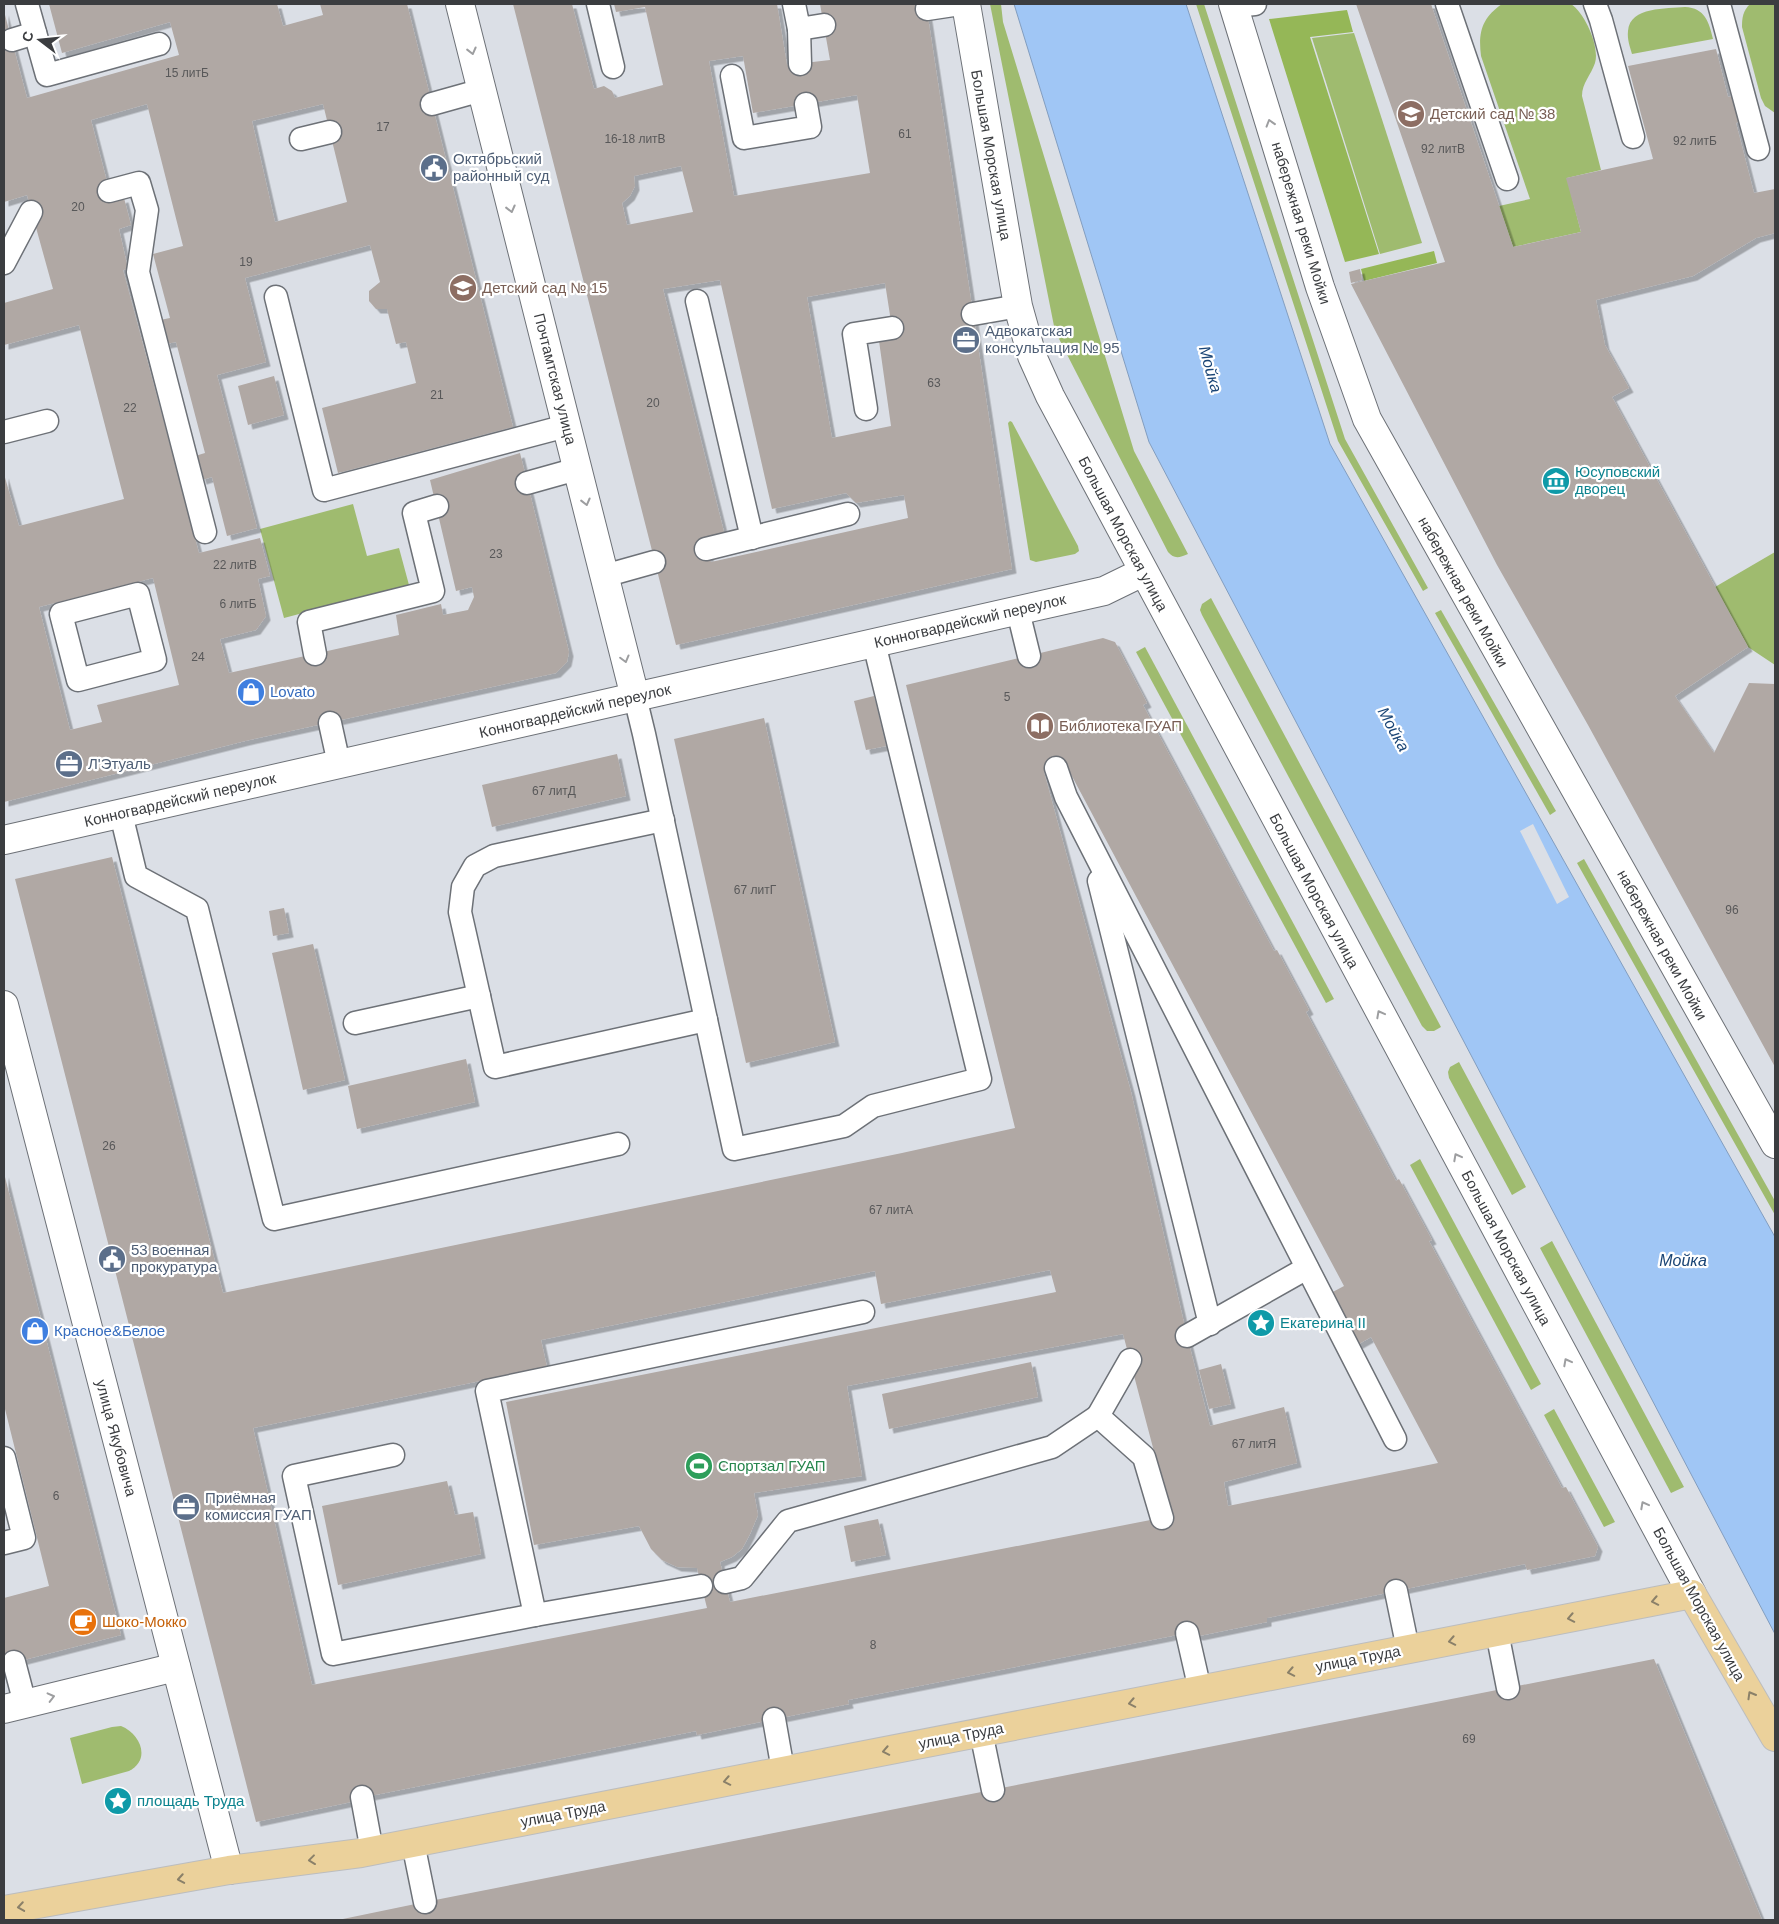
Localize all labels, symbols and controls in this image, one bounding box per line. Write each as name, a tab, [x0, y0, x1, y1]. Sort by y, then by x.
north arrow	[15, 15, 65, 65]
text: С	[18, 29, 37, 43]
one-way arrow	[466, 47, 477, 55]
house number: 15 литБ	[165, 66, 209, 80]
street label: Большая Морская улица	[968, 68, 1015, 242]
school or university icon: Детский сад № 38	[1396, 99, 1426, 129]
place label: Детский сад № 38	[1430, 105, 1555, 122]
house number: 17	[376, 120, 390, 134]
one-way arrow	[1266, 120, 1276, 128]
house number: 61	[898, 127, 912, 141]
house number: 16-18 литВ	[604, 132, 666, 146]
house number: 92 литБ	[1673, 134, 1717, 148]
street label: набережная реки Мойки	[1269, 140, 1334, 306]
house number: 92 литВ	[1421, 142, 1465, 156]
place label: Октябрьский районный суд	[453, 150, 550, 184]
public building icon: Октябрьский районный суд	[419, 153, 449, 183]
house number: 20	[71, 200, 85, 214]
one-way arrow	[506, 204, 516, 212]
house number: 19	[239, 255, 253, 269]
school or university icon: Детский сад № 15	[448, 273, 478, 303]
place label: Детский сад № 15	[482, 279, 607, 296]
street label: Почтамтская улица	[531, 311, 580, 447]
place label: Адвокатская консультация № 95	[985, 322, 1120, 356]
office icon: Адвокатская консультация № 95	[951, 325, 981, 355]
water label: Мойка	[1196, 344, 1225, 394]
house number: 63	[927, 376, 941, 390]
house number: 21	[430, 388, 444, 402]
house number: 20	[646, 396, 660, 410]
house number: 22	[123, 401, 137, 415]
street label: Большая Морская улица	[1075, 454, 1172, 615]
place label: Юсуповский дворец	[1575, 463, 1660, 497]
museum icon: Юсуповский дворец	[1541, 466, 1571, 496]
one-way arrow	[580, 497, 590, 505]
street label: набережная реки Мойки	[1415, 514, 1512, 670]
house number: 23	[489, 547, 503, 561]
house number: 22 литВ	[213, 558, 257, 572]
street label: Конногвардейский переулок	[872, 590, 1068, 651]
house number: 6 литБ	[219, 597, 257, 611]
house number: 24	[191, 650, 205, 664]
one-way arrow	[619, 655, 630, 664]
shop icon: Lovato	[236, 677, 266, 707]
street label: Конногвардейский переулок	[477, 680, 673, 741]
place label: Lovato	[270, 683, 315, 700]
house number: 5	[1004, 690, 1011, 704]
water label: Мойка	[1375, 704, 1413, 754]
library icon: Библиотека ГУАП	[1025, 711, 1055, 741]
place label: Библиотека ГУАП	[1059, 717, 1182, 734]
office icon: Л'Этуаль	[54, 749, 84, 779]
place label: Л'Этуаль	[88, 755, 151, 772]
street label: Конногвардейский переулок	[82, 769, 278, 830]
house number: 67 литД	[532, 784, 576, 798]
street label: Большая Морская улица	[1266, 811, 1363, 972]
street label: набережная реки Мойки	[1614, 867, 1711, 1023]
house number: 67 литГ	[734, 883, 777, 897]
house number: 96	[1725, 903, 1739, 917]
one-way arrow	[1376, 1010, 1386, 1019]
house number: 26	[102, 1139, 116, 1153]
one-way arrow	[1453, 1153, 1463, 1162]
street label: Большая Морская улица	[1458, 1168, 1555, 1329]
house number: 67 литА	[869, 1203, 913, 1217]
place label: 53 военная прокуратура	[131, 1241, 218, 1275]
public building icon: 53 военная прокуратура	[97, 1244, 127, 1274]
water label: Мойка	[1659, 1252, 1707, 1269]
place icon: Екатерина II	[1246, 1308, 1276, 1338]
place label: Екатерина II	[1280, 1314, 1366, 1331]
shop icon: Красное&Белое	[20, 1316, 50, 1346]
place label: Красное&Белое	[54, 1322, 165, 1339]
one-way arrow	[1563, 1358, 1573, 1367]
street label: улица Якубовича	[93, 1378, 140, 1499]
house number: 67 литЯ	[1232, 1437, 1276, 1451]
sports icon: Спортзал ГУАП	[684, 1451, 714, 1481]
place label: Спортзал ГУАП	[718, 1457, 826, 1474]
house number: 6	[53, 1489, 60, 1503]
place label: Приёмная комиссия ГУАП	[205, 1489, 312, 1523]
office icon: Приёмная комиссия ГУАП	[171, 1492, 201, 1522]
one-way arrow	[1640, 1501, 1650, 1510]
street label: Большая Морская улица	[1650, 1524, 1749, 1684]
one-way arrow	[1651, 1596, 1659, 1606]
cafe icon: Шоко-Мокко	[68, 1607, 98, 1637]
one-way arrow	[1566, 1612, 1575, 1623]
place label: Шоко-Мокко	[102, 1613, 187, 1630]
one-way arrow	[1448, 1635, 1457, 1646]
house number: 8	[870, 1638, 877, 1652]
street label: улица Труда	[1314, 1642, 1402, 1675]
one-way arrow	[1287, 1667, 1296, 1677]
one-way arrow	[47, 1692, 56, 1703]
one-way arrow	[1747, 1692, 1757, 1701]
one-way arrow	[1128, 1698, 1136, 1708]
street label: улица Труда	[917, 1719, 1005, 1752]
house number: 69	[1462, 1732, 1476, 1746]
one-way arrow	[882, 1745, 891, 1755]
one-way arrow	[722, 1776, 731, 1786]
place icon: площадь Труда	[103, 1786, 133, 1816]
place label: площадь Труда	[137, 1792, 245, 1809]
street label: улица Труда	[519, 1797, 607, 1830]
one-way arrow	[308, 1854, 316, 1865]
one-way arrow	[176, 1873, 185, 1883]
one-way arrow	[16, 1901, 24, 1912]

